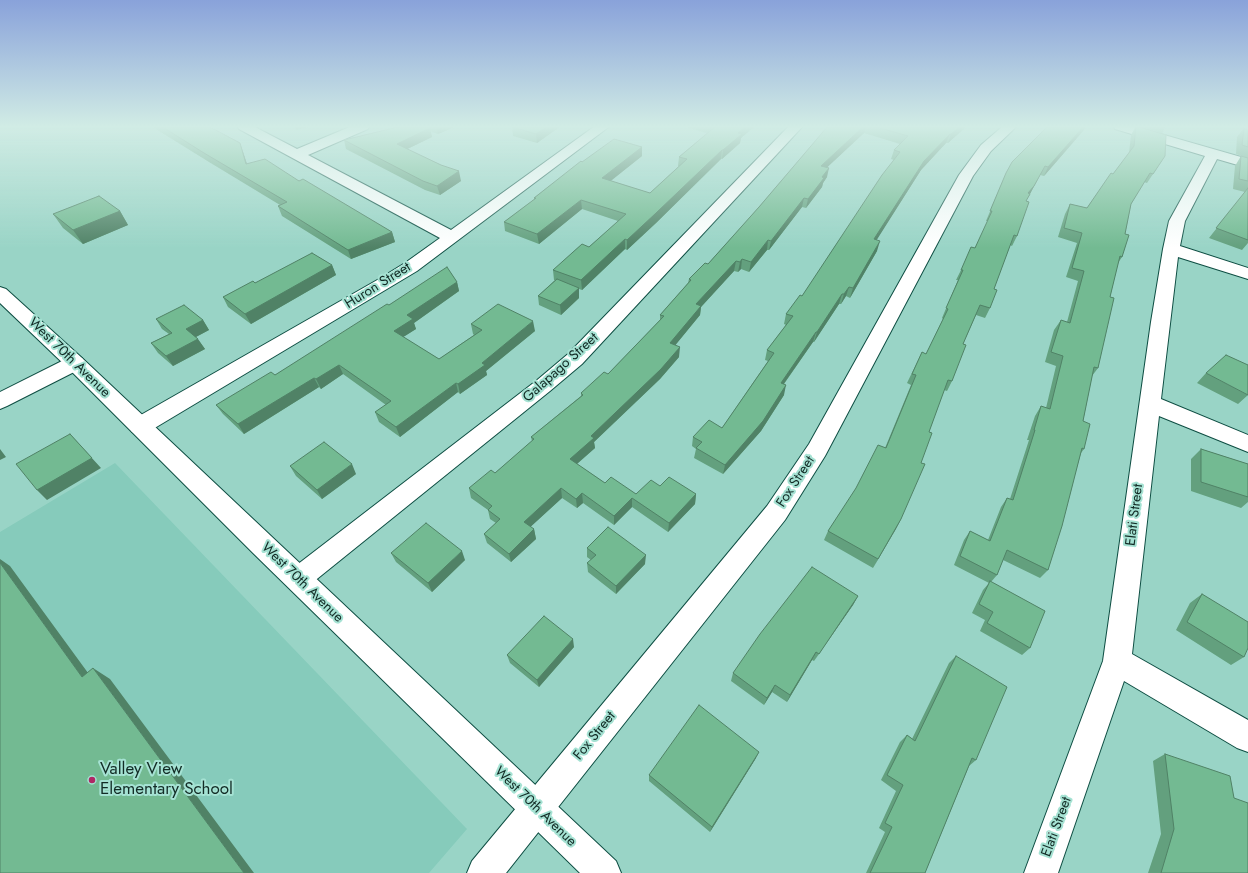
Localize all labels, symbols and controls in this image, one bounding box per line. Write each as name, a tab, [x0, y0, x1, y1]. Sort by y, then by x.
street label: Huron Street	[342, 259, 414, 313]
street label: West 70th Avenue	[25, 315, 113, 401]
street label: Galapago Street	[520, 330, 602, 406]
street label: Fox Street	[773, 453, 819, 511]
street label: Elati Street	[1123, 483, 1147, 547]
street label: West 70th Avenue	[258, 540, 346, 626]
street label: Fox Street	[570, 708, 620, 764]
place label: Valley View Elementary School	[100, 760, 233, 800]
street label: West 70th Avenue	[491, 764, 579, 850]
marker: Valley View Elementary School	[87, 775, 97, 785]
street label: Elati Street	[1038, 795, 1076, 859]

